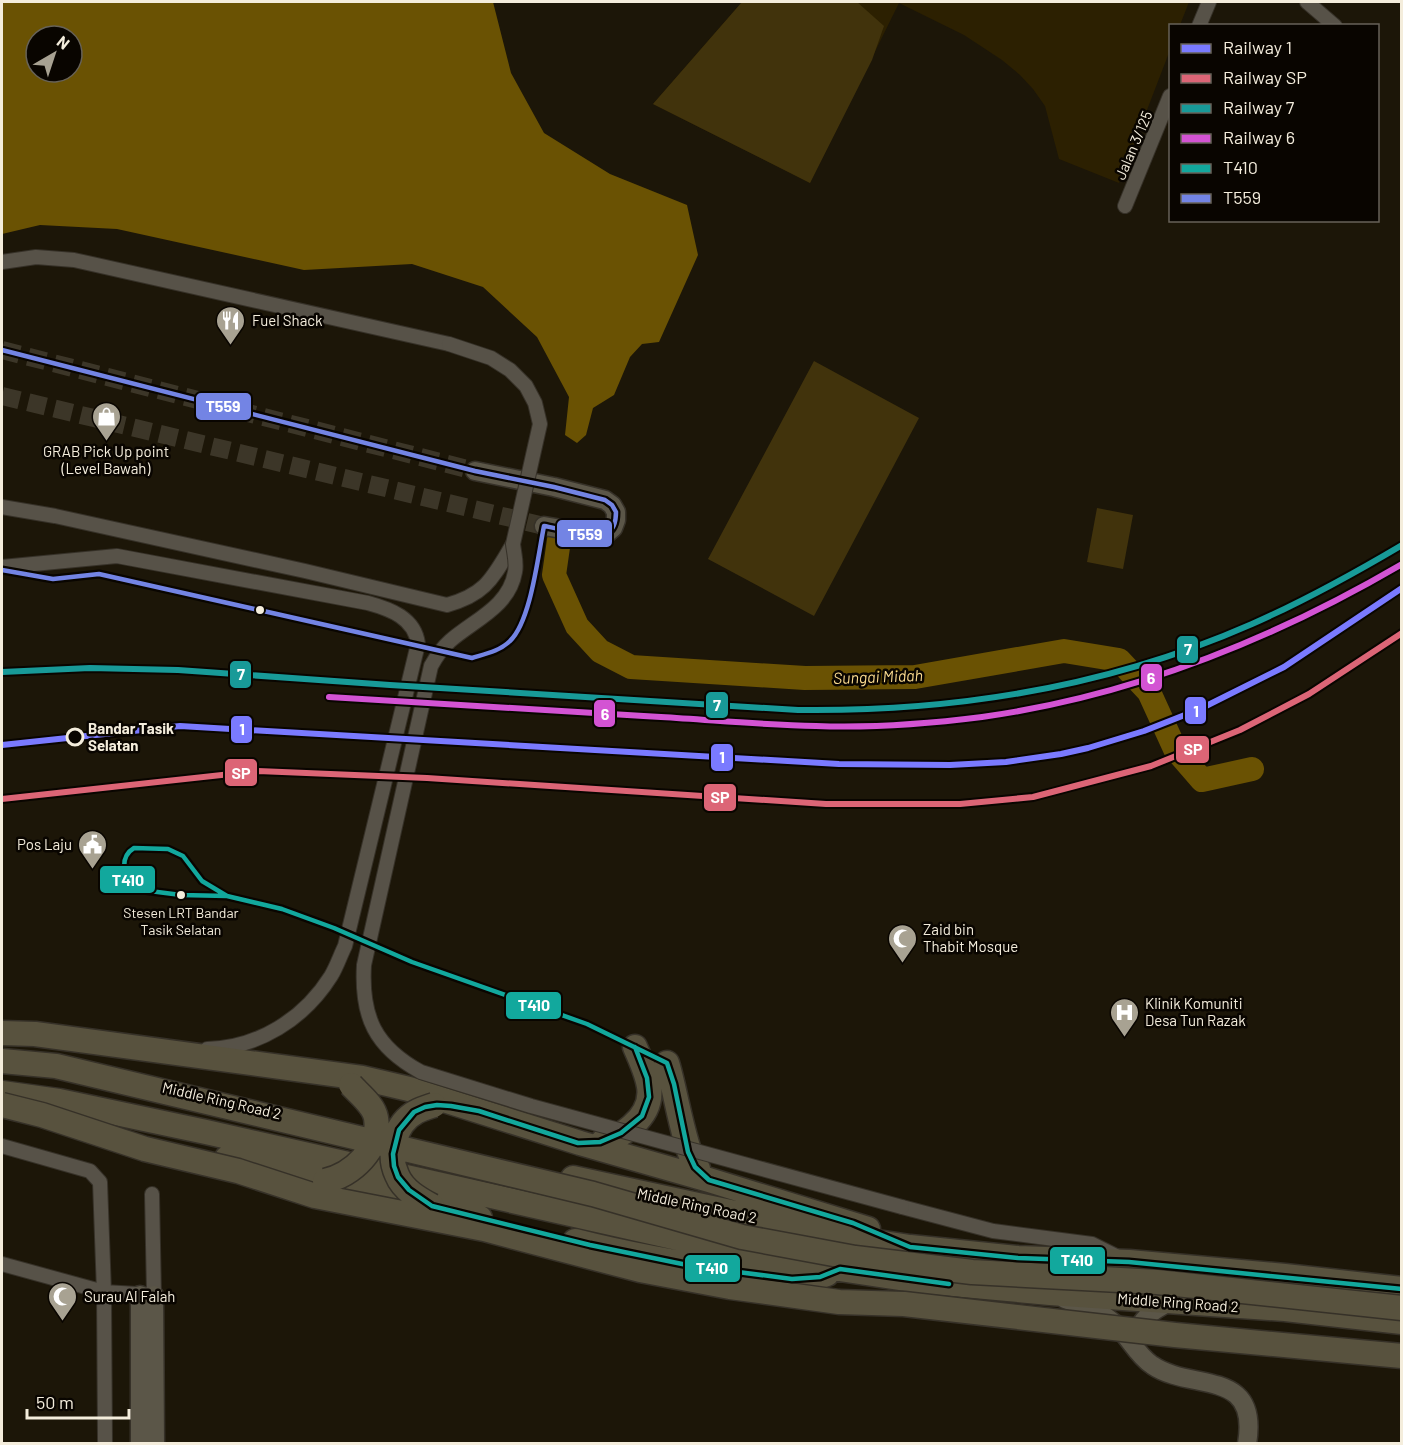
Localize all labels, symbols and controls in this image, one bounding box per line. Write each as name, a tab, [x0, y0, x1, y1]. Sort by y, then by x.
north arrow	[24, 24, 84, 84]
legend	[1169, 24, 1379, 222]
text: N	[54, 31, 74, 53]
text: Railway 1	[1223, 36, 1292, 58]
text: Railway SP	[1223, 66, 1307, 88]
text: Railway 7	[1223, 96, 1295, 118]
street label: Jalan 3/125	[1110, 108, 1156, 182]
text: Railway 6	[1223, 126, 1295, 148]
text: T410	[1223, 156, 1258, 178]
text: T559	[1223, 186, 1261, 208]
restaurant icon: Fuel Shack	[215, 304, 247, 346]
place label: Fuel Shack	[252, 311, 323, 329]
line badge: T559	[195, 392, 252, 421]
text: T559	[205, 396, 241, 415]
shop icon: GRAB Pick Up point (Level Bawah)	[90, 400, 122, 442]
place label: GRAB Pick Up point (Level Bawah)	[43, 442, 169, 477]
line badge: T559	[556, 519, 613, 548]
text: T559	[567, 524, 603, 543]
unlabelled marker	[254, 604, 266, 616]
line badge: 7	[1176, 635, 1199, 664]
text: 7	[1184, 639, 1192, 658]
line badge: 7	[229, 660, 252, 689]
line badge: 6	[1140, 663, 1163, 692]
text: 7	[237, 664, 245, 683]
water label: Sungai Midah	[833, 665, 923, 687]
text: 6	[1147, 668, 1156, 687]
line badge: 7	[705, 691, 729, 719]
text: 7	[713, 695, 721, 714]
line badge: 1	[1184, 696, 1207, 725]
line badge: 6	[593, 699, 616, 728]
text: 1	[1193, 701, 1199, 720]
text: 6	[601, 704, 610, 723]
line badge: 1	[230, 715, 253, 744]
place label: Bandar Tasik Selatan	[88, 719, 174, 754]
text: 1	[239, 719, 245, 738]
marker: Bandar Tasik Selatan	[66, 728, 84, 746]
line badge: SP	[1175, 735, 1210, 764]
text: SP	[1183, 739, 1203, 758]
line badge: 1	[710, 743, 734, 772]
text: 1	[719, 747, 725, 766]
line badge: SP	[224, 758, 258, 787]
text: SP	[231, 763, 251, 782]
line badge: SP	[703, 783, 737, 812]
text: SP	[710, 787, 730, 806]
public building icon: Pos Laju	[77, 828, 109, 870]
place label: Pos Laju	[17, 835, 72, 853]
line badge: T410	[99, 865, 156, 894]
text: T410	[112, 870, 144, 889]
marker: Stesen LRT Bandar Tasik Selatan	[175, 889, 187, 901]
place label: Stesen LRT Bandar Tasik Selatan	[123, 904, 239, 938]
place label: Zaid bin Thabit Mosque	[923, 920, 1018, 955]
mosque icon: Zaid bin Thabit Mosque	[886, 922, 918, 964]
line badge: T410	[505, 991, 562, 1020]
place label: Klinik Komuniti Desa Tun Razak	[1145, 994, 1246, 1029]
text: T410	[518, 995, 550, 1014]
hospital icon: Klinik Komuniti Desa Tun Razak	[1108, 996, 1140, 1038]
street label: Middle Ring Road 2	[161, 1078, 283, 1122]
street label: Middle Ring Road 2	[636, 1184, 758, 1226]
line badge: T410	[1049, 1246, 1106, 1275]
text: T410	[1061, 1250, 1093, 1269]
line badge: T410	[684, 1254, 741, 1283]
text: T410	[696, 1258, 728, 1277]
mosque icon: Surau Al Falah	[47, 1280, 79, 1322]
place label: Surau Al Falah	[84, 1287, 175, 1305]
street label: Middle Ring Road 2	[1117, 1289, 1239, 1315]
scale bar	[27, 1382, 129, 1420]
text: 50 m	[36, 1391, 74, 1413]

